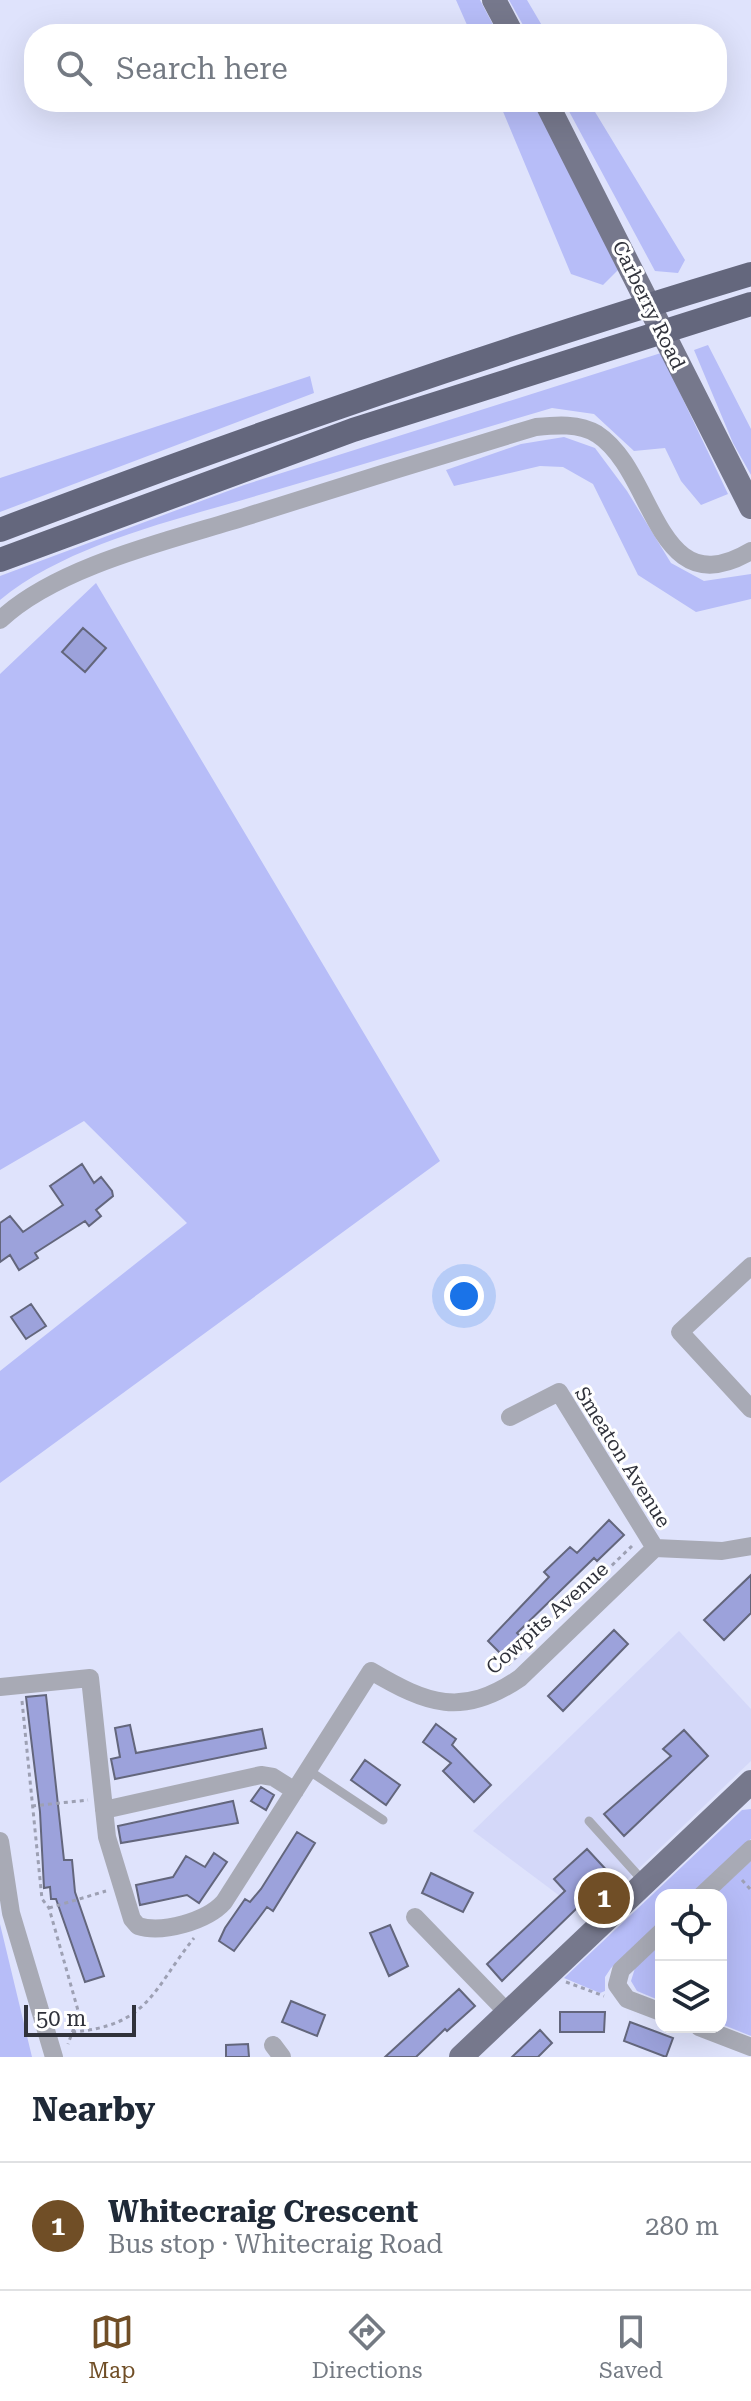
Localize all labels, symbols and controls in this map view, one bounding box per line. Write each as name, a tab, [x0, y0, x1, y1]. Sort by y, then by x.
search box	[24, 24, 727, 112]
icon: search	[52, 46, 96, 90]
text: Search here	[116, 51, 288, 86]
street label: Carberry Road	[607, 237, 691, 373]
your location	[444, 1276, 484, 1316]
street label: Smeaton Avenue	[570, 1382, 676, 1532]
street label: Cowpits Avenue	[481, 1557, 613, 1679]
pin: 1	[578, 1868, 630, 1928]
map controls	[655, 1889, 727, 2033]
button: locate	[655, 1889, 727, 1961]
button: layers	[655, 1961, 727, 2033]
scale bar	[24, 2001, 136, 2037]
text: 50 m	[36, 2006, 86, 2031]
text: Nearby	[32, 2089, 155, 2129]
text: Whitecraig Crescent	[108, 2194, 418, 2229]
text: 1	[51, 2211, 65, 2241]
text: 280 m	[645, 2211, 719, 2241]
text: Bus stop · Whitecraig Road	[108, 2229, 443, 2259]
tab: Map	[88, 2310, 135, 2383]
tab: Directions	[312, 2310, 422, 2383]
tab: Saved	[599, 2310, 663, 2383]

